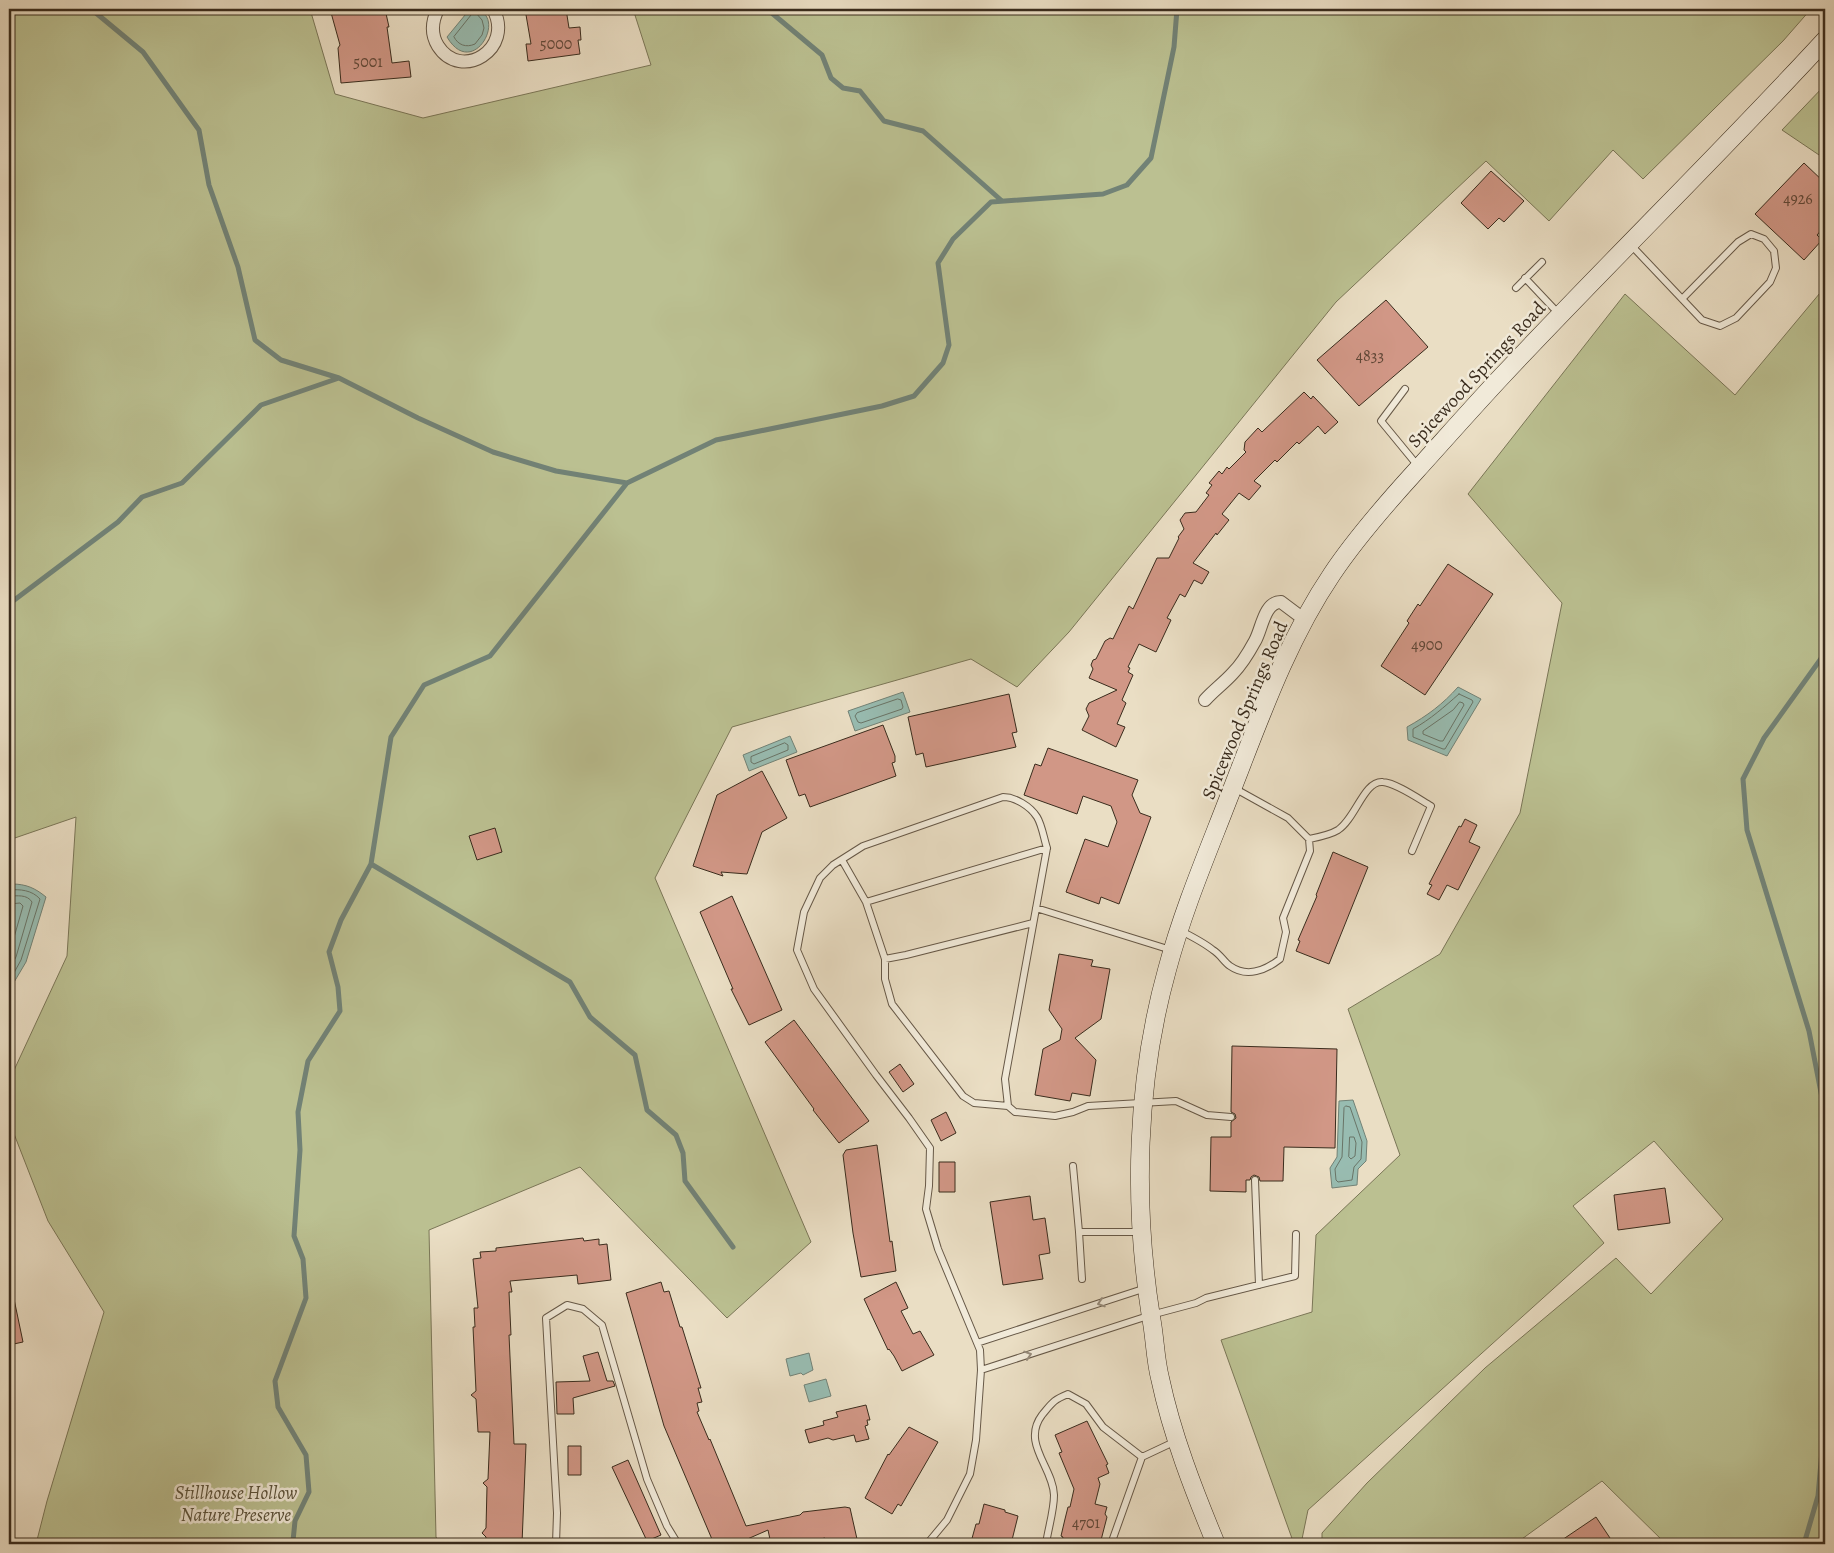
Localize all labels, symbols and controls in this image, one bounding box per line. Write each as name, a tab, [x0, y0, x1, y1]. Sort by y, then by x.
house number: 5000	[540, 33, 572, 55]
house number: 5001	[353, 51, 383, 73]
house number: 4926	[1783, 188, 1813, 210]
street label: Spicewood Springs Road	[1402, 295, 1552, 454]
house number: 4833	[1356, 345, 1384, 367]
street label: Spicewood Springs Road	[1196, 617, 1295, 804]
house number: 4900	[1411, 634, 1443, 656]
one-way arrow	[1097, 1297, 1106, 1307]
one-way arrow	[1023, 1351, 1031, 1361]
park label: Stillhouse Hollow Nature Preserve	[175, 1480, 297, 1528]
house number: 4701	[1072, 1512, 1101, 1534]

